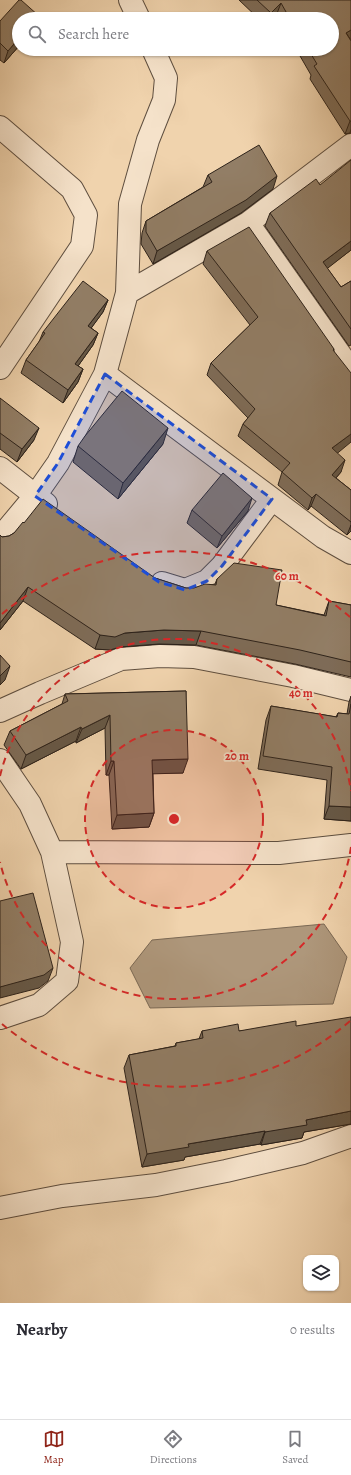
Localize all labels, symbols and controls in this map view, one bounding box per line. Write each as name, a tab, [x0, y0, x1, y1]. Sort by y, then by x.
search box	[12, 12, 339, 56]
icon: search	[26, 23, 48, 45]
text: Search here	[58, 24, 129, 44]
text: 60 m	[275, 568, 299, 584]
text: 40 m	[289, 685, 313, 701]
text: 20 m	[225, 748, 249, 764]
centre of rings	[167, 812, 181, 826]
map controls	[303, 1255, 339, 1291]
button: layers	[303, 1255, 339, 1291]
text: Nearby	[16, 1318, 67, 1341]
text: 0 results	[290, 1321, 335, 1338]
tab: Map	[43, 1428, 65, 1467]
tab: Directions	[150, 1428, 197, 1467]
tab: Saved	[282, 1428, 308, 1467]

